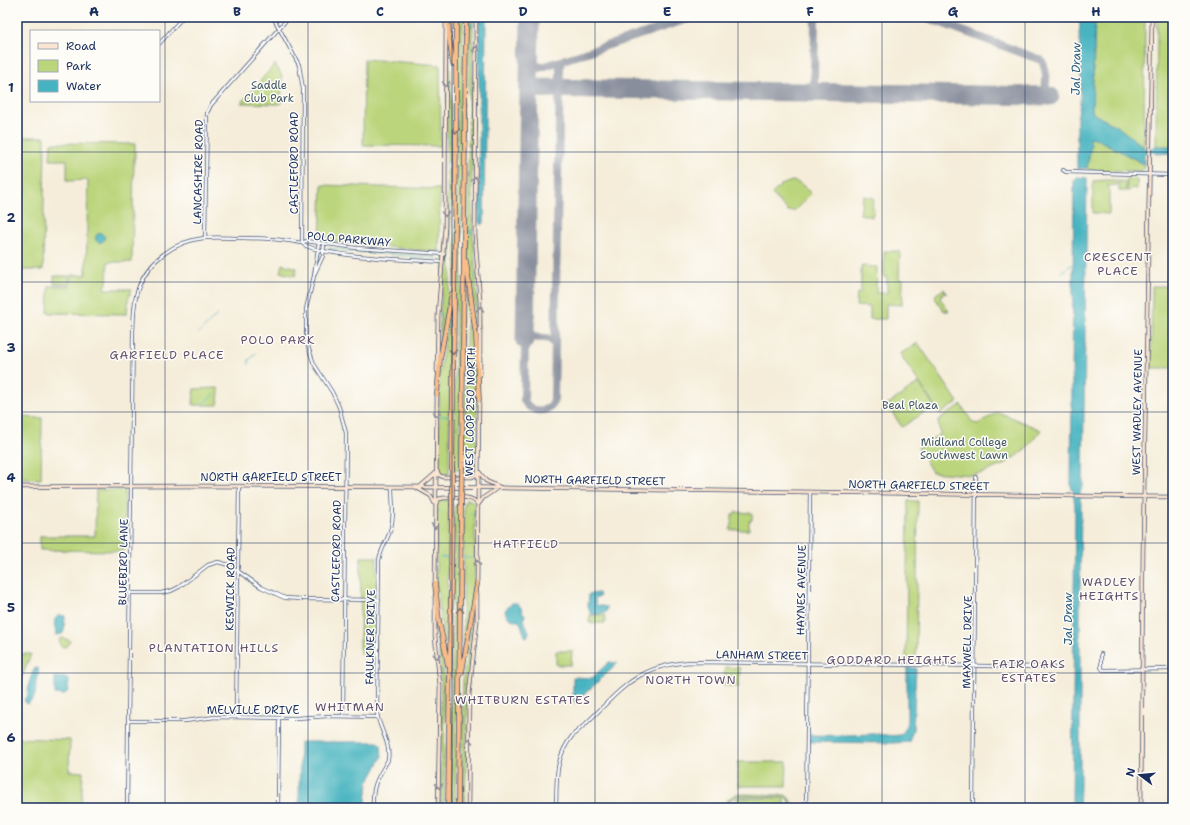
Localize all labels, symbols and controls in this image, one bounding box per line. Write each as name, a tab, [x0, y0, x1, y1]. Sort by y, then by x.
text: A	[89, 3, 99, 20]
text: B	[233, 3, 241, 20]
text: C	[376, 3, 384, 20]
text: D	[518, 3, 528, 20]
text: E	[663, 3, 672, 20]
text: F	[806, 3, 814, 20]
text: G	[948, 3, 959, 20]
text: H	[1091, 3, 1101, 20]
legend	[30, 30, 160, 102]
text: Road	[66, 38, 97, 54]
water label: Jal Draw	[1068, 42, 1084, 96]
one-way arrow	[472, 46, 480, 52]
text: Park	[66, 58, 92, 74]
text: Water	[66, 78, 102, 94]
park label: Saddle Club Park	[244, 78, 294, 106]
text: 1	[8, 79, 14, 96]
one-way arrow	[442, 81, 450, 87]
street label: CASTLEFORD ROAD	[287, 112, 302, 214]
street label: LANCASHIRE ROAD	[190, 119, 207, 225]
one-way arrow	[452, 128, 460, 134]
one-way arrow	[471, 176, 479, 182]
text: 2	[6, 209, 16, 226]
one-way arrow	[441, 211, 449, 217]
street label: POLO PARKWAY	[306, 228, 392, 251]
district label: CRESCENT PLACE	[1084, 249, 1152, 279]
one-way arrow	[476, 306, 484, 312]
district label: POLO PARK	[241, 332, 315, 348]
text: 3	[6, 339, 16, 356]
district label: GARFIELD PLACE	[109, 347, 225, 363]
street label: WEST LOOP 250 NORTH	[462, 347, 479, 477]
one-way arrow	[449, 349, 457, 355]
street label: WEST WADLEY AVENUE	[1129, 349, 1146, 475]
park label: Beal Plaza	[882, 398, 938, 413]
one-way arrow	[433, 411, 441, 417]
park label: Midland College Southwest Lawn	[920, 435, 1008, 463]
text: 4	[6, 469, 16, 486]
street label: NORTH GARFIELD STREET	[200, 470, 342, 485]
street label: NORTH GARFIELD STREET	[524, 472, 666, 489]
street label: NORTH GARFIELD STREET	[848, 477, 990, 494]
street label: CASTLEFORD ROAD	[328, 500, 345, 602]
street label: BLUEBIRD LANE	[115, 518, 132, 606]
one-way arrow	[431, 523, 439, 529]
district label: HATFIELD	[493, 536, 559, 552]
street label: HAYNES AVENUE	[793, 544, 810, 636]
street label: KESWICK ROAD	[222, 547, 239, 631]
one-way arrow	[473, 560, 481, 566]
district label: WADLEY HEIGHTS	[1079, 574, 1139, 604]
street label: FAULKNER DRIVE	[362, 589, 379, 685]
water label: Jal Draw	[1060, 592, 1076, 645]
street label: MAXWELL DRIVE	[959, 595, 976, 689]
text: 5	[7, 599, 15, 616]
one-way arrow	[456, 607, 464, 613]
district label: PLANTATION HILLS	[149, 640, 279, 656]
street label: LANHAM STREET	[716, 647, 809, 664]
district label: GODDARD HEIGHTS	[827, 652, 957, 668]
one-way arrow	[433, 653, 442, 659]
district label: FAIR OAKS ESTATES	[992, 656, 1066, 686]
district label: NORTH TOWN	[645, 672, 737, 688]
district label: WHITBURN ESTATES	[455, 692, 591, 708]
district label: WHITMAN	[315, 699, 385, 715]
street label: MELVILLE DRIVE	[207, 703, 299, 718]
text: 6	[6, 729, 16, 746]
one-way arrow	[465, 738, 473, 744]
north arrow	[1120, 755, 1160, 795]
text: N	[1122, 766, 1139, 779]
one-way arrow	[434, 783, 443, 789]

